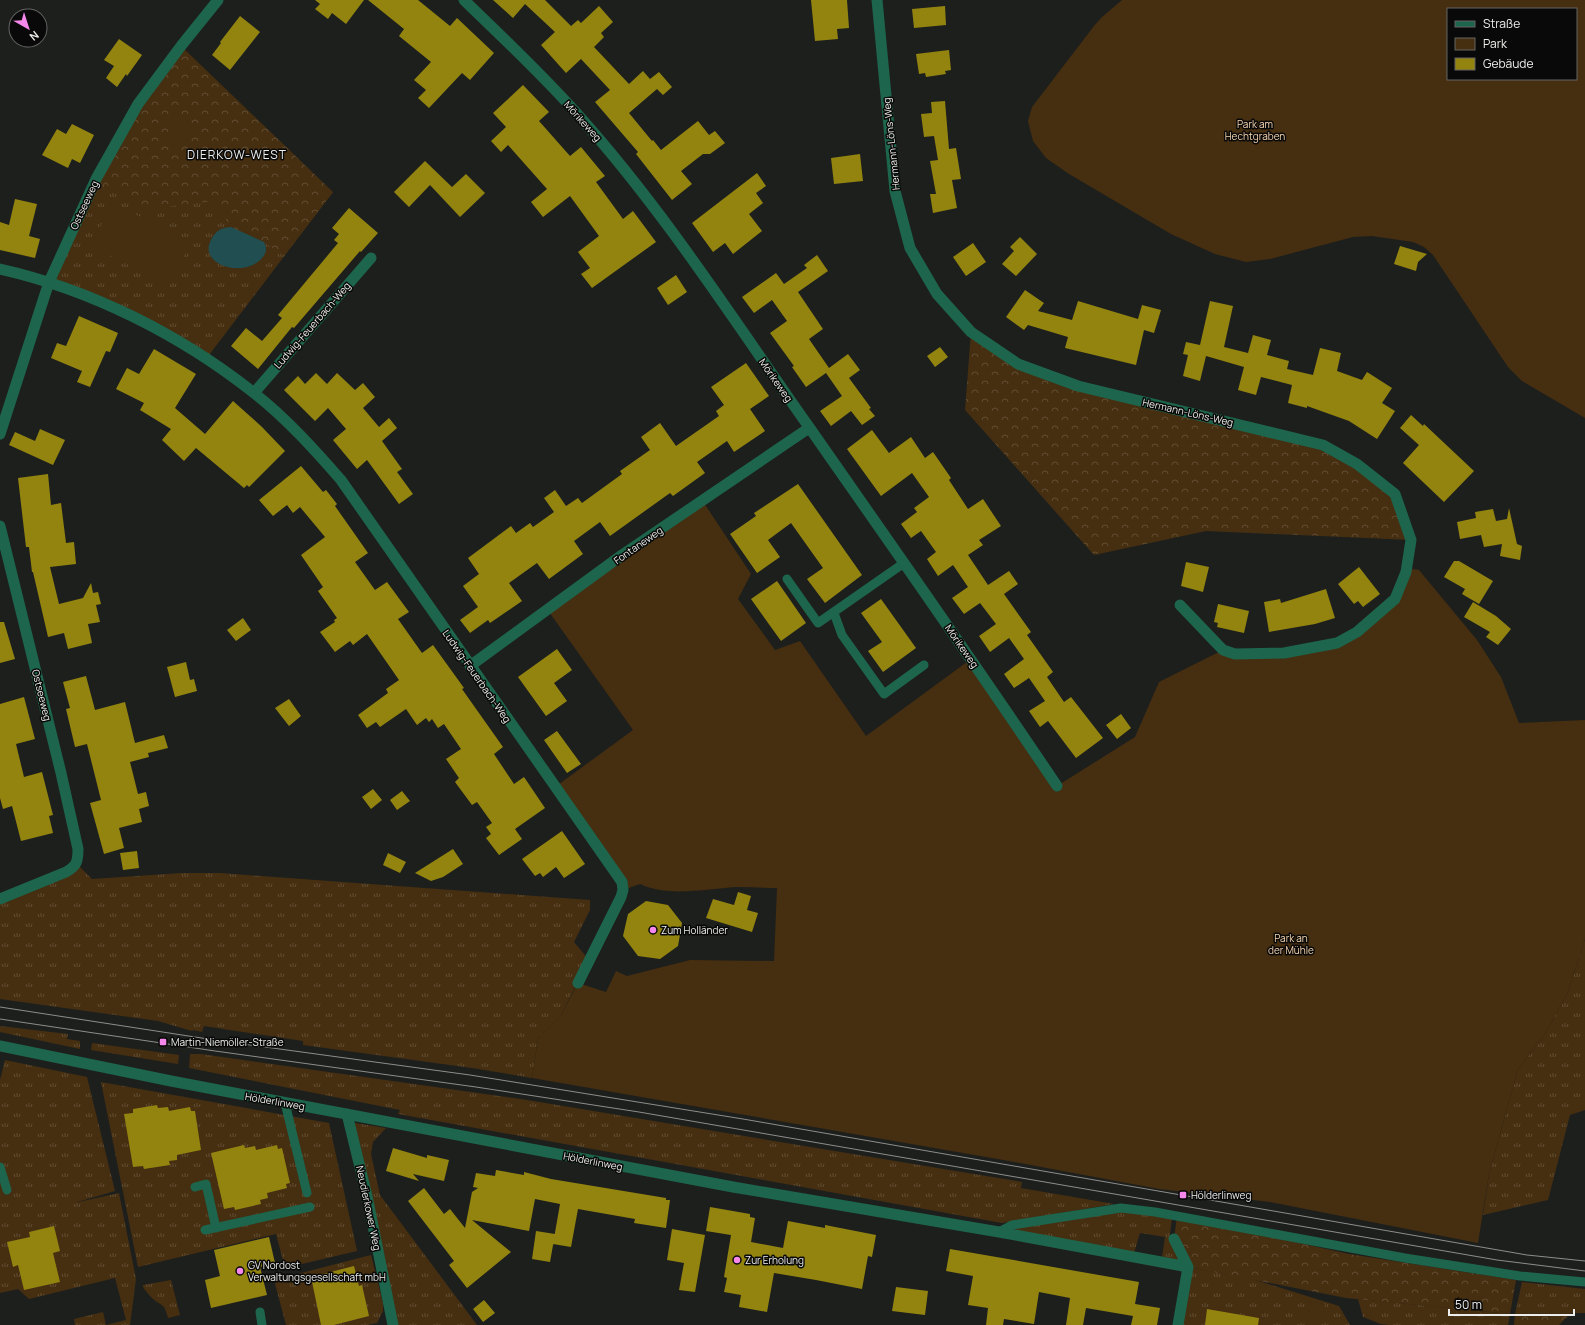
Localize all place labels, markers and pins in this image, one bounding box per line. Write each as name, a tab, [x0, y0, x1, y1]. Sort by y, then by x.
place label: Zum Holländer	[661, 923, 728, 937]
marker: Zum Holländer	[648, 925, 658, 935]
place label: Martin-Niemöller-Straße	[171, 1035, 284, 1049]
marker: Martin-Niemöller-Straße	[158, 1037, 168, 1047]
place label: Hölderlinweg	[1191, 1188, 1251, 1202]
marker: Hölderlinweg	[1178, 1190, 1188, 1200]
place label: Zur Erholung	[745, 1253, 804, 1267]
marker: Zur Erholung	[732, 1255, 742, 1265]
place label: GV Nordost Verwaltungsgesellschaft mbH	[248, 1258, 386, 1284]
marker: GV Nordost Verwaltungsgesellschaft mbH	[235, 1266, 245, 1276]

